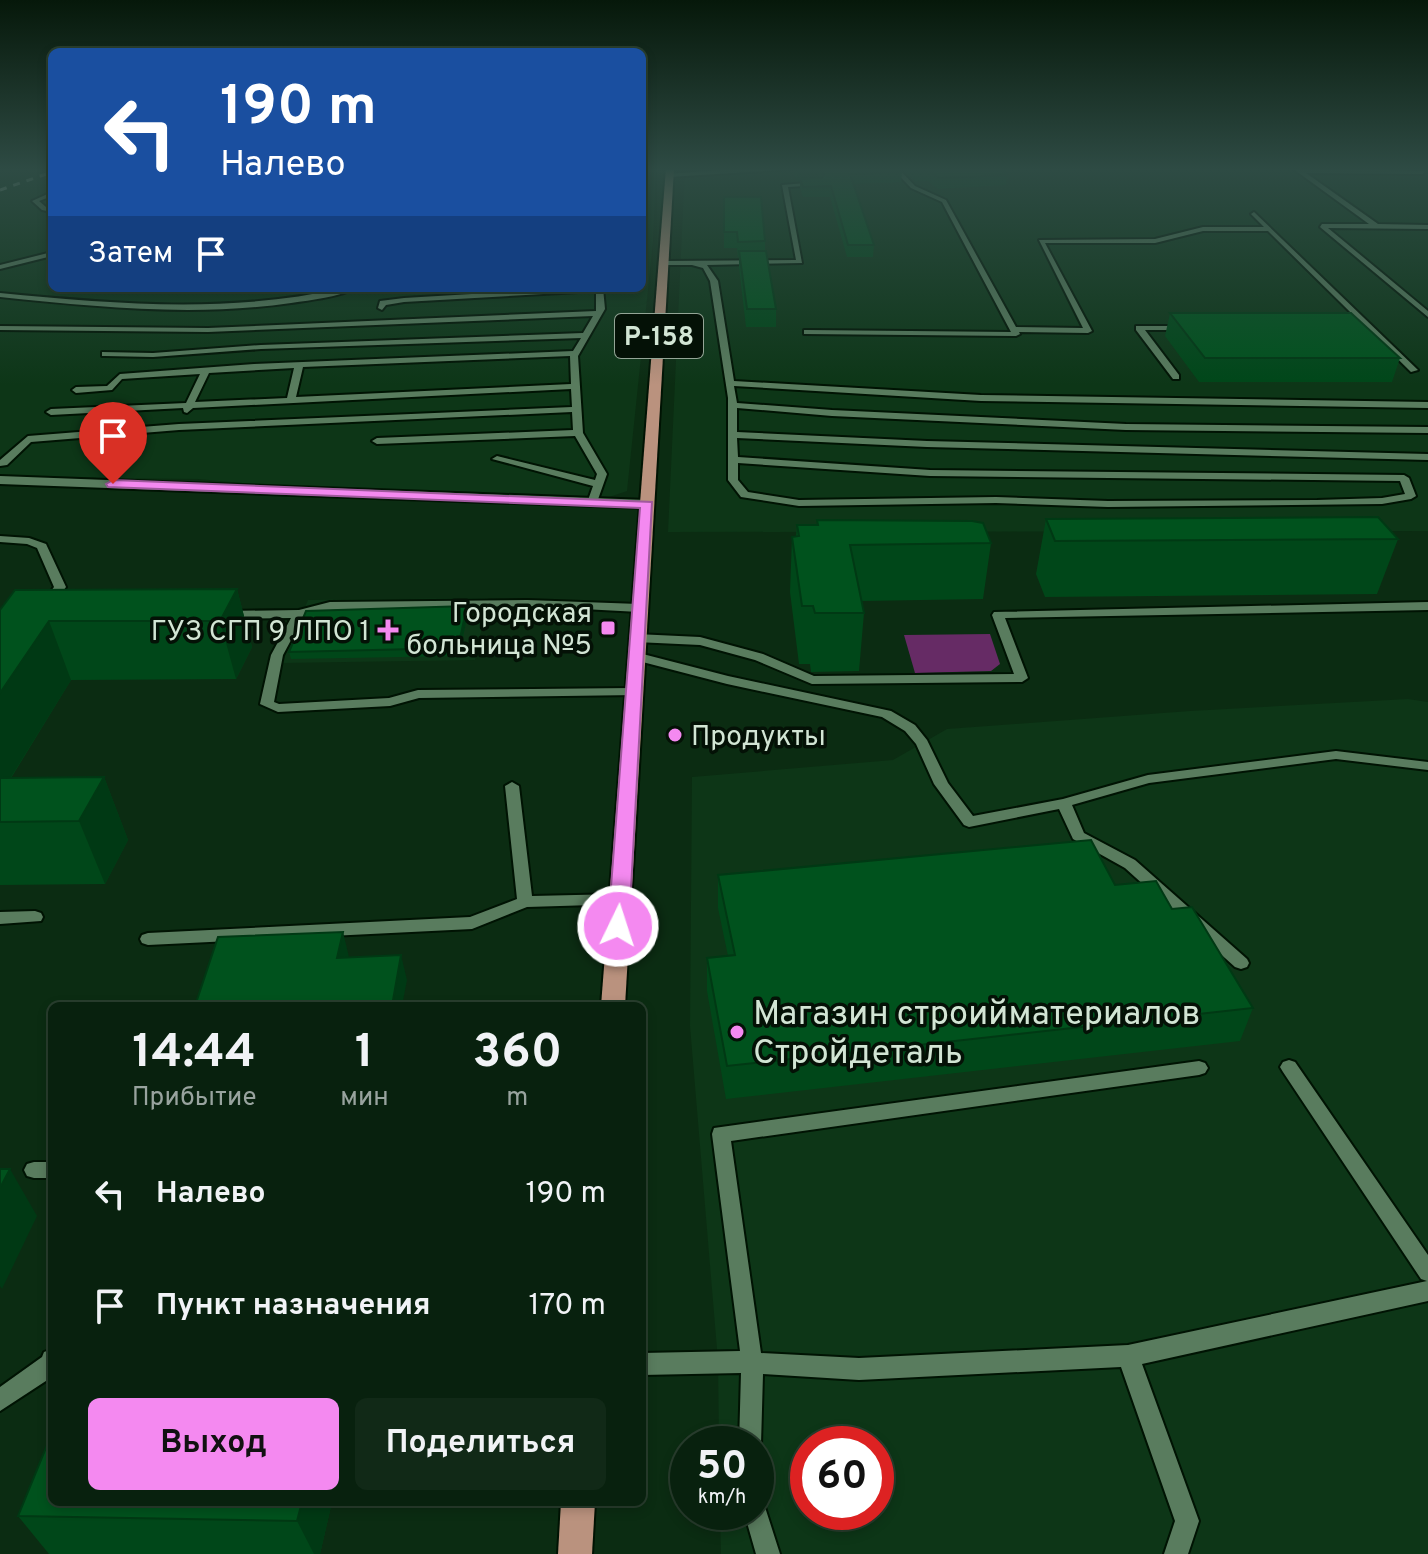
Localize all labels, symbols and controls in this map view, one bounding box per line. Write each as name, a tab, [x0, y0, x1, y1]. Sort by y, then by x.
text: 190 m	[220, 74, 377, 144]
icon: left	[88, 80, 192, 184]
text: Налево	[220, 143, 346, 189]
icon: arrive	[189, 232, 233, 276]
text: Затем	[88, 236, 173, 273]
road number: Р-158	[615, 314, 703, 358]
pin	[79, 402, 147, 484]
icon: arrive	[91, 414, 135, 458]
place label: Городская больница №5	[406, 597, 592, 665]
place label: ГУЗ СГП 9 ЛПО 1	[151, 615, 370, 651]
marker: ГУЗ СГП 9 ЛПО 1	[377, 619, 399, 641]
marker: Городская больница №5	[599, 619, 617, 637]
place label: Продукты	[691, 720, 826, 756]
marker: Продукты	[666, 726, 684, 744]
position arrow	[576, 884, 660, 968]
place label: Магазин строийматериалов Стройдеталь	[753, 994, 1201, 1076]
marker: Магазин строийматериалов Стройдеталь	[728, 1023, 746, 1041]
text: 14:44	[132, 1024, 256, 1084]
text: 1	[355, 1024, 374, 1084]
text: 360	[472, 1024, 562, 1084]
text: Прибытие	[132, 1082, 256, 1115]
text: мин	[340, 1082, 389, 1115]
text: m	[506, 1082, 528, 1115]
icon: left	[88, 1172, 132, 1216]
text: Налево	[156, 1176, 265, 1213]
text: 190 m	[525, 1176, 606, 1213]
icon: arrive	[88, 1284, 132, 1328]
text: Пункт назначения	[156, 1288, 430, 1325]
text: 170 m	[528, 1288, 606, 1325]
button: Выход	[88, 1398, 339, 1490]
button: Поделиться	[355, 1398, 606, 1490]
speed limit sign: 60	[790, 1426, 894, 1530]
text: 50	[697, 1443, 747, 1493]
text: km/h	[698, 1485, 746, 1511]

